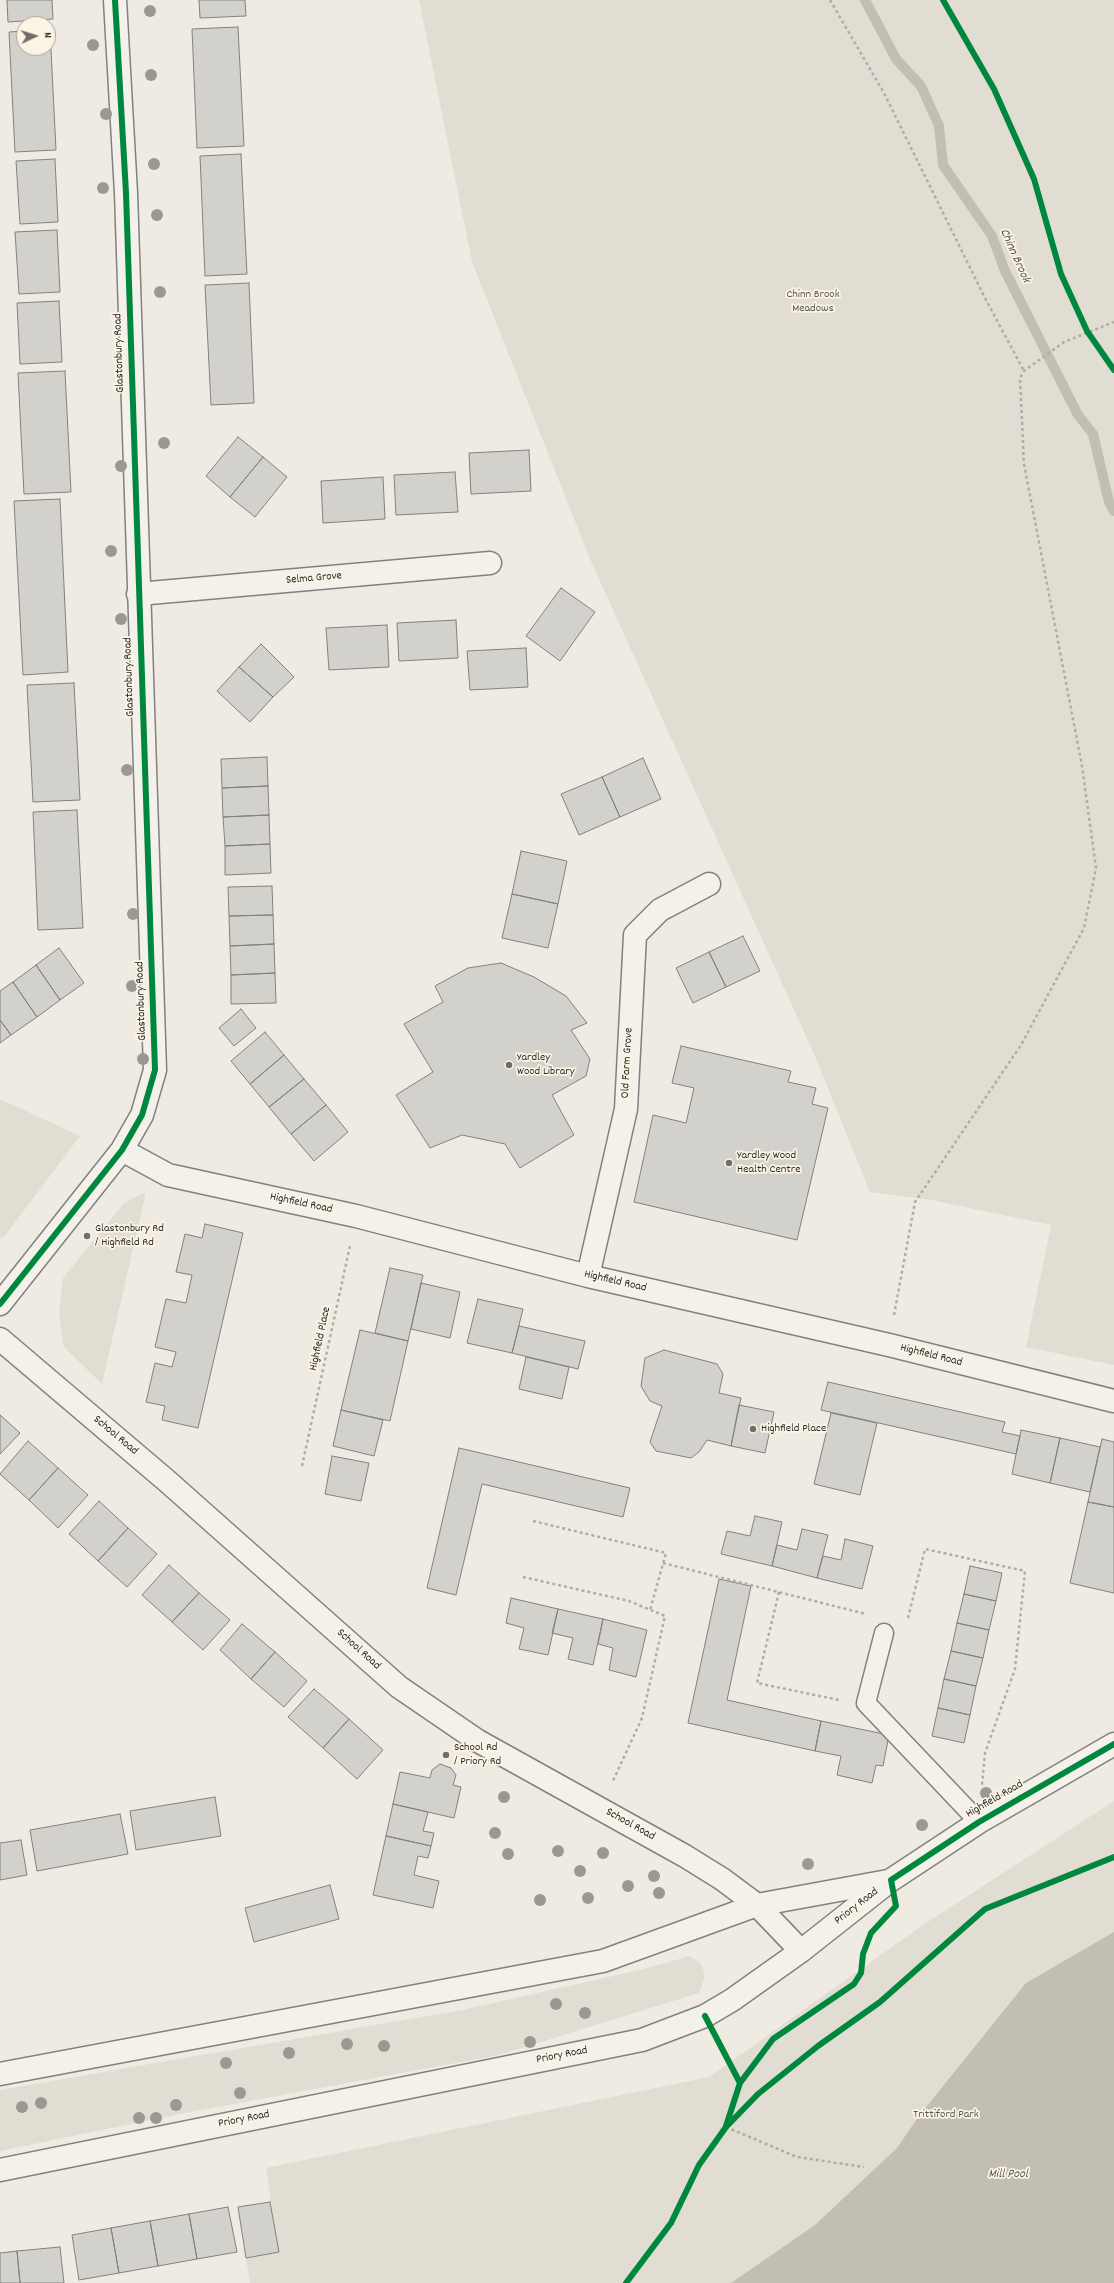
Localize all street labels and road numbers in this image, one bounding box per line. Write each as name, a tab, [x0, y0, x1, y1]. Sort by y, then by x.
street label: Glastonbury Road	[111, 313, 129, 393]
street label: Selma Grove	[285, 569, 343, 589]
street label: Glastonbury Road	[121, 637, 139, 717]
street label: Glastonbury Road	[133, 961, 151, 1041]
street label: Old Farm Grove	[619, 1027, 637, 1099]
street label: Highfield Road	[268, 1190, 334, 1218]
street label: Highfield Road	[582, 1268, 648, 1296]
street label: Highfield Place	[307, 1306, 335, 1372]
street label: Highfield Road	[898, 1341, 964, 1371]
street label: School Road	[90, 1413, 140, 1459]
street label: School Road	[333, 1626, 383, 1674]
street label: Highfield Road	[964, 1778, 1026, 1822]
street label: School Road	[603, 1806, 657, 1844]
street label: Priory Road	[832, 1885, 882, 1929]
street label: Priory Road	[535, 2044, 589, 2068]
street label: Priory Road	[217, 2108, 271, 2132]

